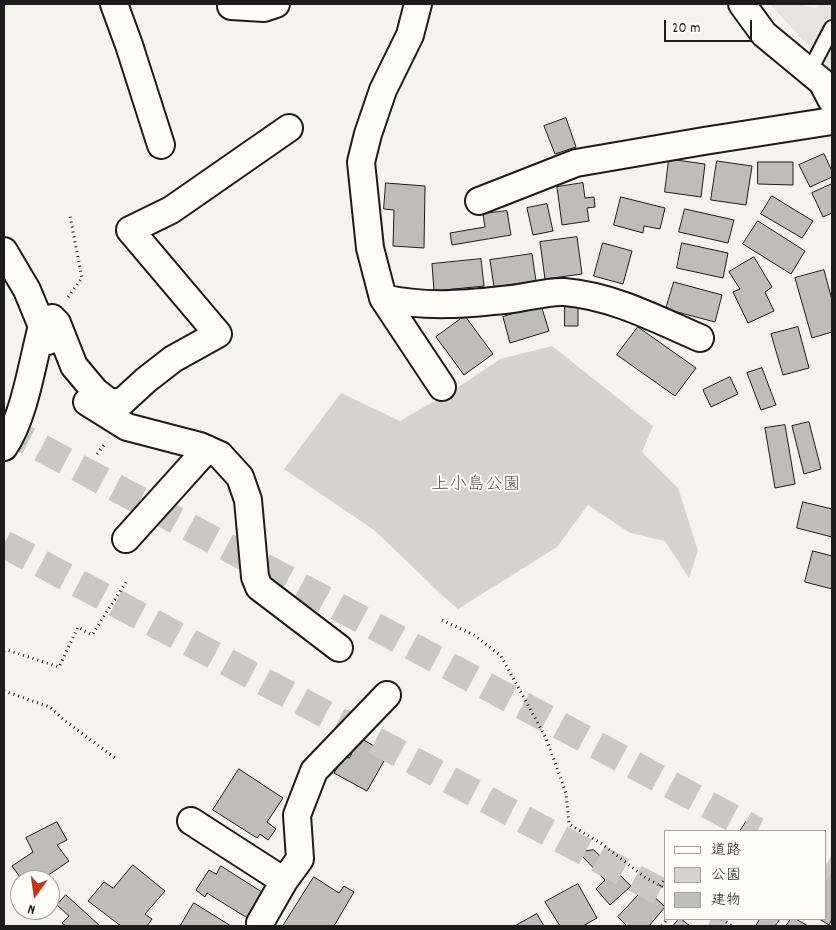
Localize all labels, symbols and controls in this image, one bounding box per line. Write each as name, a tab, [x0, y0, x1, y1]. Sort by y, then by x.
scale bar	[666, 10, 754, 42]
text: 20 m	[672, 18, 700, 40]
park label: 上小島公園	[431, 476, 521, 498]
legend	[664, 830, 826, 920]
text: 道路	[711, 840, 741, 862]
text: 公園	[711, 865, 741, 887]
north arrow	[10, 870, 60, 920]
text: 建物	[711, 890, 741, 912]
text: N	[26, 898, 37, 919]

